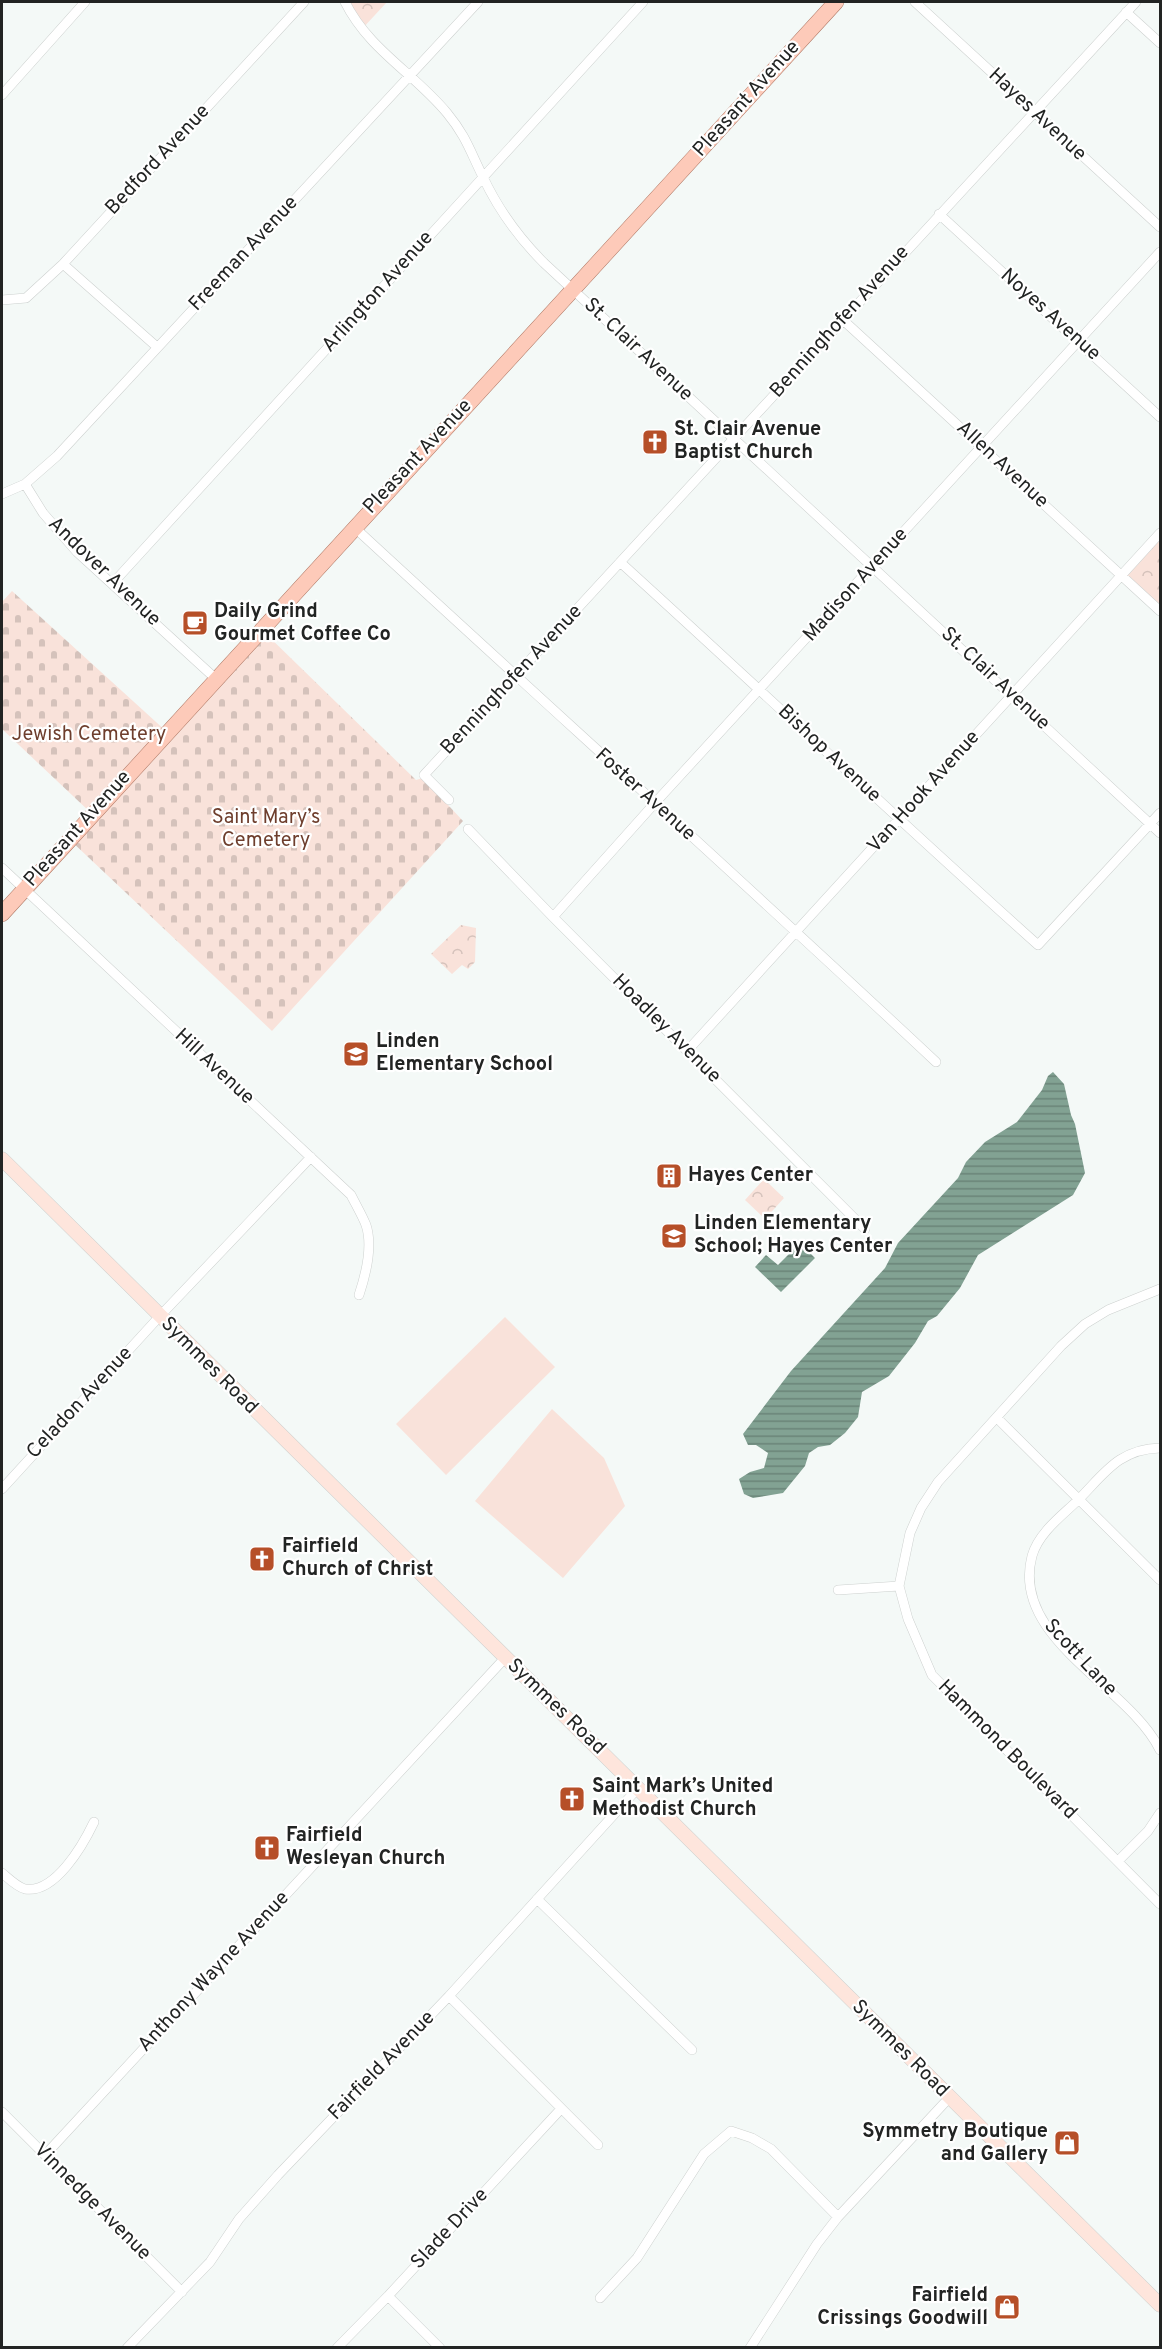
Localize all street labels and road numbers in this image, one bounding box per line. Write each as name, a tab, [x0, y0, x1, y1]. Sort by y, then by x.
street label: Pleasant Avenue	[688, 35, 806, 163]
street label: Hayes Avenue	[982, 63, 1092, 167]
street label: Bedford Avenue	[100, 99, 216, 221]
street label: Freeman Avenue	[184, 191, 304, 317]
street label: Arlington Avenue	[317, 226, 439, 358]
street label: Benninghofen Avenue	[765, 240, 915, 404]
street label: Noyes Avenue	[994, 263, 1106, 367]
street label: St. Clair Avenue	[578, 293, 698, 407]
street label: Pleasant Avenue	[358, 394, 478, 520]
street label: Allen Avenue	[950, 416, 1054, 514]
street label: Andover Avenue	[42, 512, 166, 632]
street label: Madison Avenue	[798, 522, 914, 648]
street label: Benninghofen Avenue	[435, 599, 589, 761]
street label: St. Clair Avenue	[935, 622, 1055, 736]
street label: Bishop Avenue	[772, 699, 886, 809]
street label: Van Hook Avenue	[862, 725, 986, 859]
street label: Foster Avenue	[589, 743, 701, 847]
street label: Pleasant Avenue	[19, 765, 137, 893]
street label: Hoadley Avenue	[606, 969, 726, 1089]
street label: Hill Avenue	[168, 1023, 260, 1111]
street label: Symmes Road	[155, 1312, 263, 1420]
street label: Celadon Avenue	[21, 1341, 139, 1465]
street label: Scott Lane	[1038, 1614, 1122, 1702]
street label: Symmes Road	[501, 1653, 611, 1761]
street label: Hammond Boulevard	[931, 1674, 1083, 1826]
street label: Anthony Wayne Avenue	[133, 1886, 295, 2058]
street label: Symmes Road	[846, 1995, 954, 2103]
street label: Fairfield Avenue	[323, 2006, 441, 2126]
street label: Vinnedge Avenue	[28, 2138, 156, 2266]
street label: Slade Drive	[406, 2183, 494, 2275]

